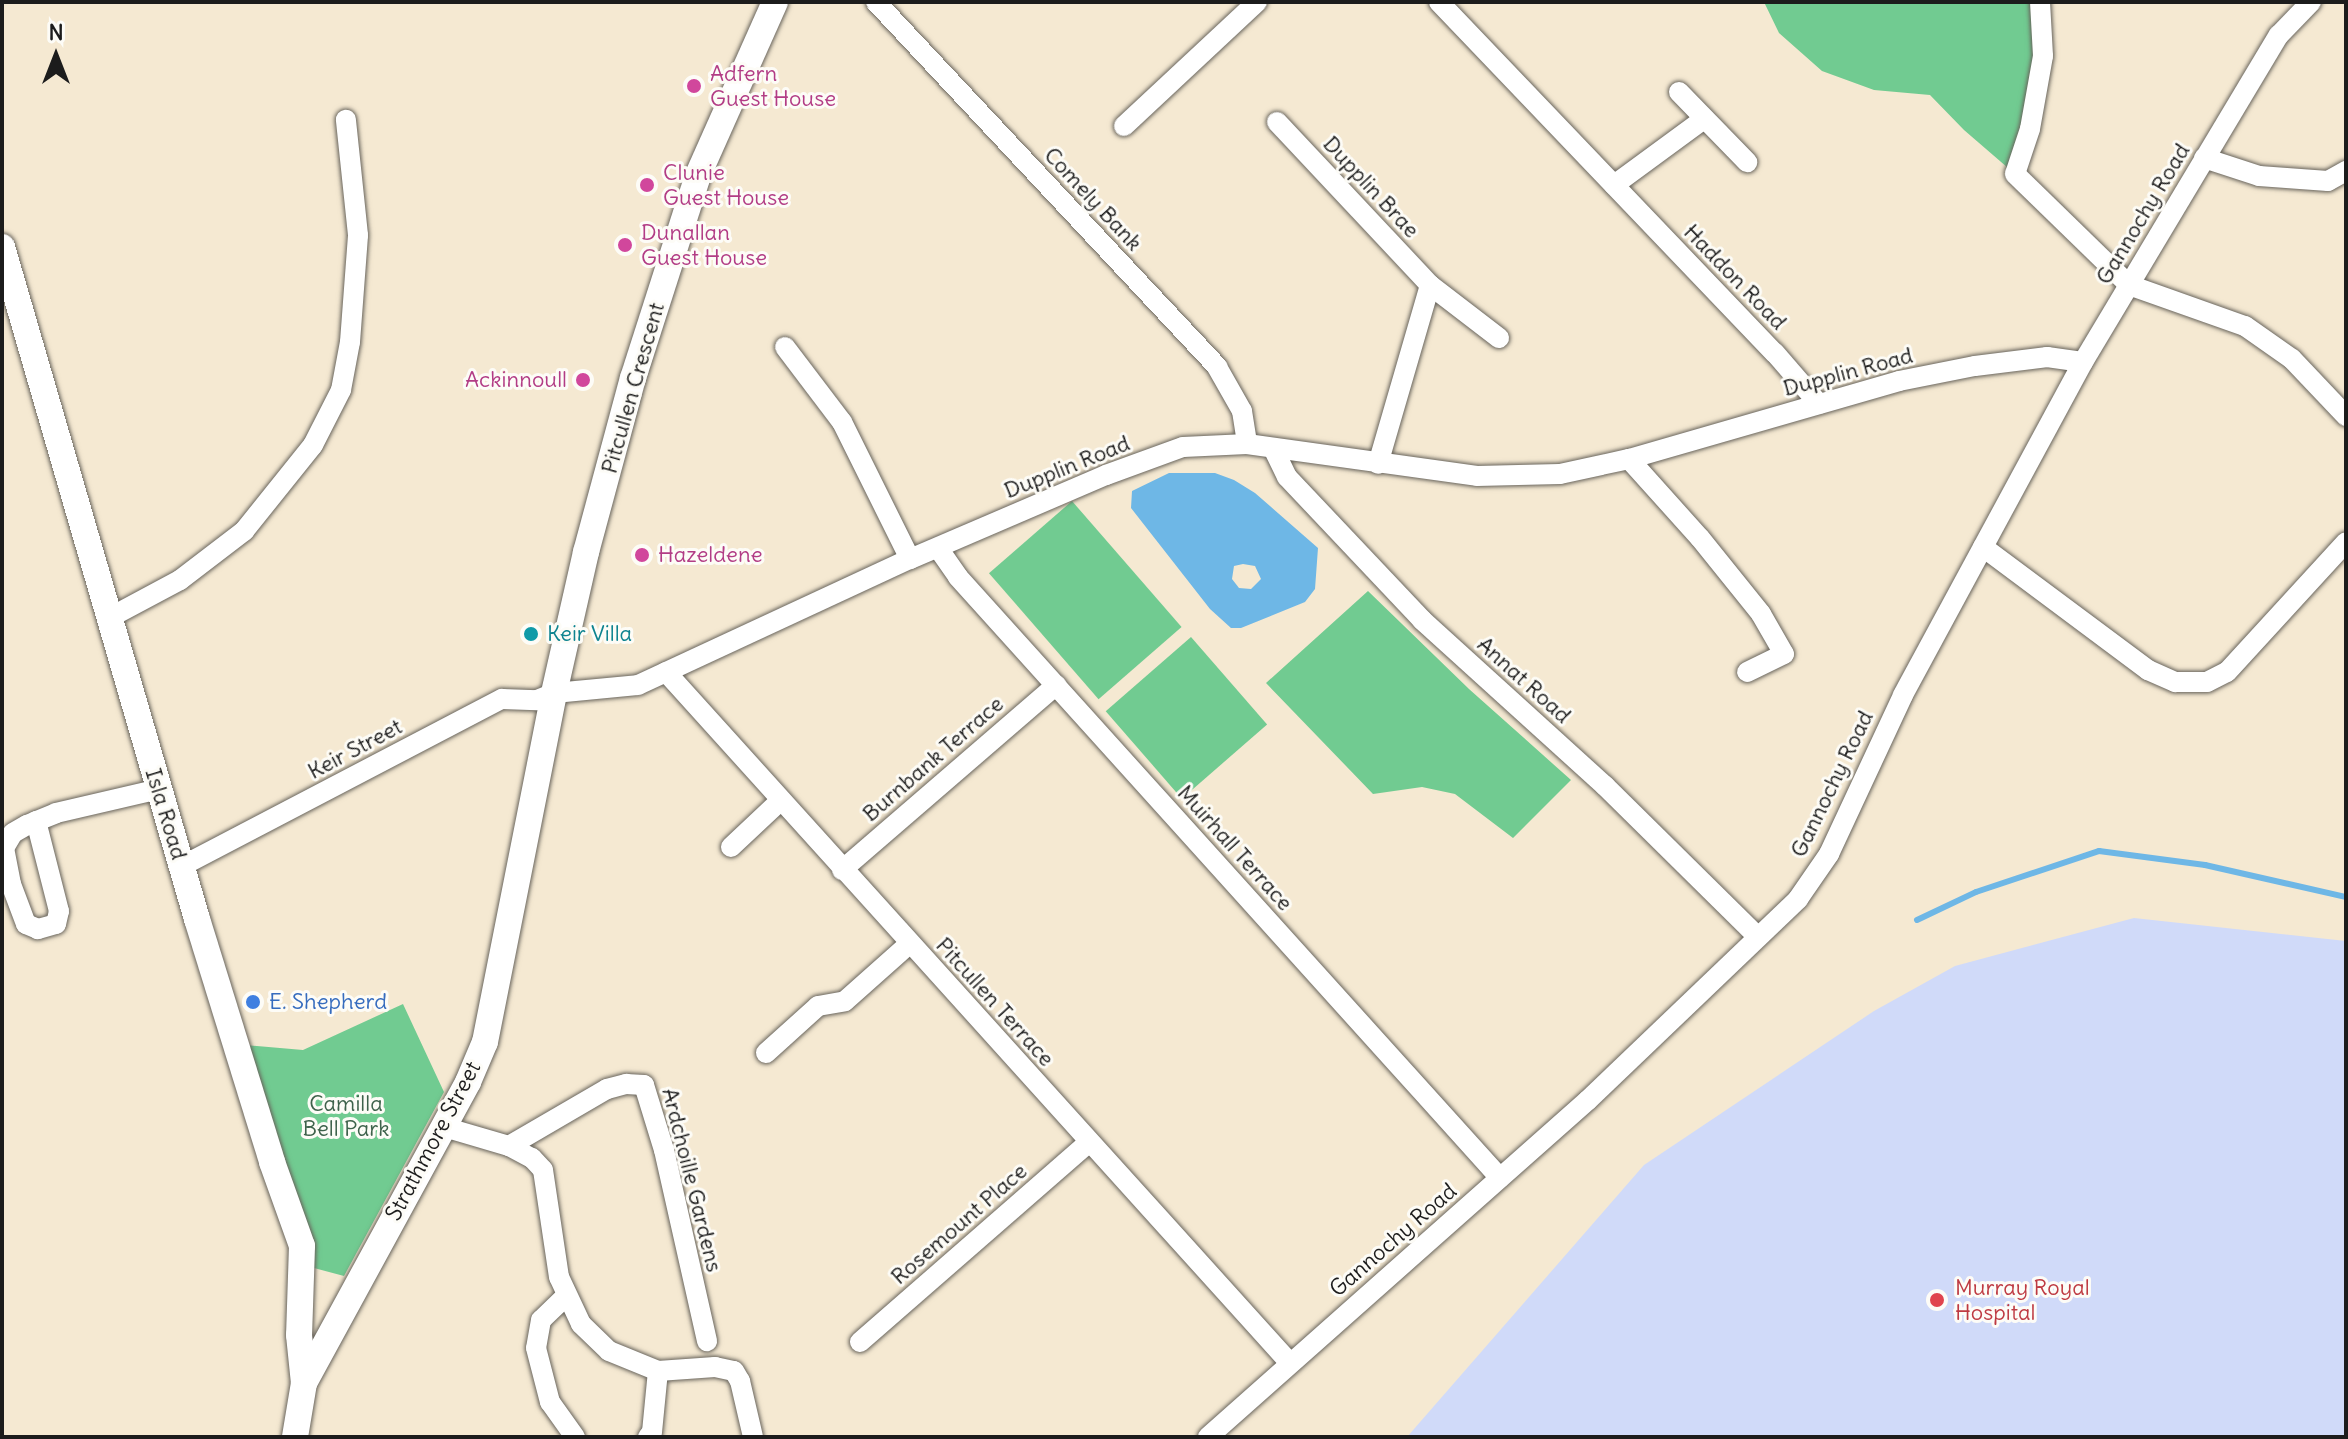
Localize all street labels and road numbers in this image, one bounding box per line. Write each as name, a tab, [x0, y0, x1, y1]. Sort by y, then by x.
street label: Dupplin Brae	[1317, 131, 1425, 243]
street label: Gannochy Road	[2091, 139, 2195, 289]
street label: Comely Bank	[1039, 142, 1147, 256]
street label: Haddon Road	[1678, 219, 1792, 335]
street label: Pitcullen Crescent	[596, 300, 670, 476]
street label: Dupplin Road	[1780, 342, 1916, 402]
street label: Dupplin Road	[1000, 430, 1134, 504]
street label: Annat Road	[1472, 631, 1576, 729]
street label: Burnbank Terrace	[857, 691, 1009, 827]
street label: Gannochy Road	[1785, 707, 1879, 861]
street label: Keir Street	[303, 713, 407, 785]
street label: Isla Road	[140, 765, 192, 863]
street label: Muirhall Terrace	[1172, 780, 1298, 916]
street label: Pitcullen Terrace	[930, 932, 1060, 1072]
street label: Strathmore Street	[380, 1057, 486, 1225]
street label: Ardchoille Gardens	[656, 1085, 728, 1275]
street label: Rosemount Place	[886, 1158, 1032, 1290]
street label: Gannochy Road	[1324, 1178, 1462, 1302]

